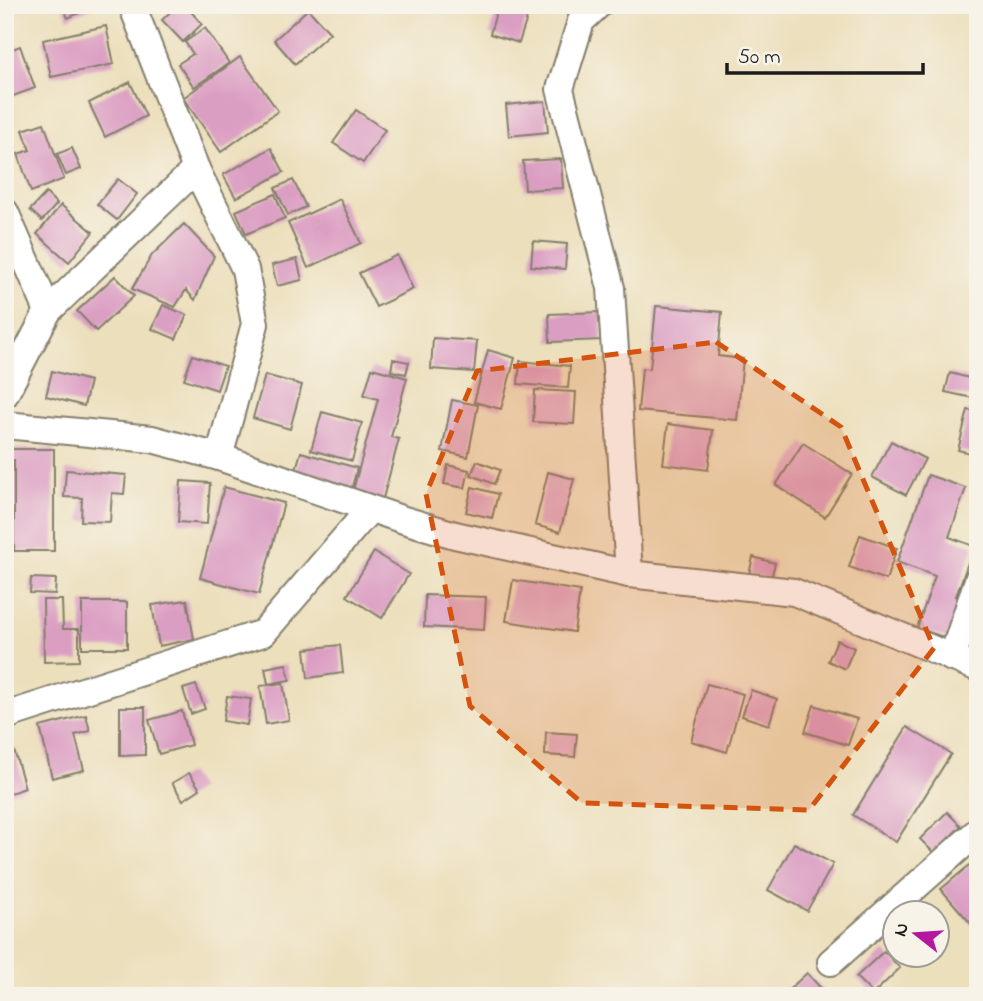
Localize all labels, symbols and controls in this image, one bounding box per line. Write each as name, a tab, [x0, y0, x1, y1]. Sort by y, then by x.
scale bar	[727, 32, 923, 76]
text: 50 m	[738, 43, 781, 73]
north arrow	[881, 900, 951, 970]
text: N	[887, 920, 917, 940]

